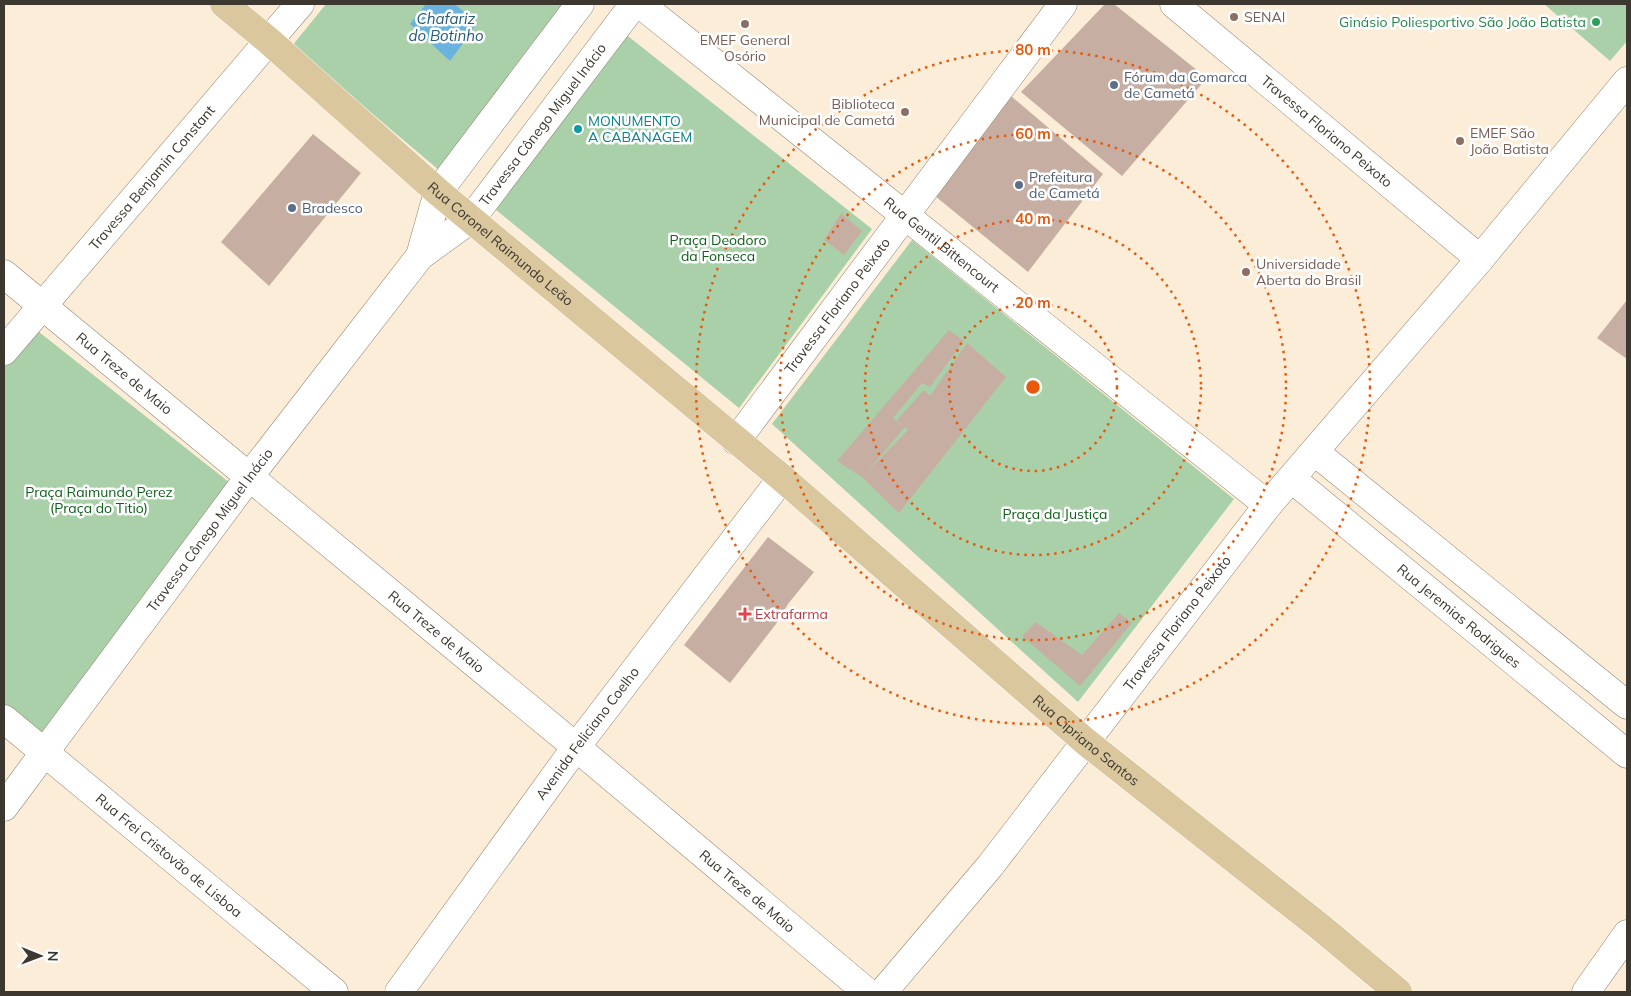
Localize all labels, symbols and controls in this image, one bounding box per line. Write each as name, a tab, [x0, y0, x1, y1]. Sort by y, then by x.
place label: SENAI	[1244, 8, 1285, 26]
water label: Chafariz do Botinho	[408, 9, 484, 45]
marker: SENAI	[1228, 11, 1240, 23]
place label: Ginásio Poliesportivo São João Batista	[1339, 13, 1586, 31]
marker: Ginásio Poliesportivo São João Batista	[1590, 16, 1602, 28]
marker: EMEF General Osório	[739, 18, 751, 30]
place label: EMEF General Osório	[700, 31, 790, 65]
street label: Travessa Cônego Miguel Inácio	[475, 39, 610, 210]
text: 80 m	[1015, 40, 1051, 59]
place label: Fórum da Comarca de Cametá	[1124, 68, 1247, 102]
street label: Travessa Floriano Peixoto	[1258, 71, 1396, 191]
marker: Fórum da Comarca de Cametá	[1108, 79, 1120, 91]
place label: Biblioteca Municipal de Cametá	[759, 95, 895, 129]
street label: Travessa Benjamin Constant	[85, 101, 219, 254]
marker: Biblioteca Municipal de Cametá	[899, 106, 911, 118]
place label: MONUMENTO A CABANAGEM	[588, 112, 692, 146]
marker: MONUMENTO A CABANAGEM	[572, 123, 584, 135]
text: 60 m	[1015, 124, 1051, 143]
place label: EMEF São João Batista	[1470, 124, 1549, 158]
marker: EMEF São João Batista	[1454, 135, 1466, 147]
place label: Prefeitura de Cametá	[1029, 168, 1100, 202]
street label: Rua Coronel Raimundo Leão	[424, 178, 577, 310]
marker: Prefeitura de Cametá	[1013, 179, 1025, 191]
street label: Rua Gentil Bittencourt	[880, 193, 1003, 296]
place label: Bradesco	[302, 199, 363, 217]
marker: Bradesco	[286, 202, 298, 214]
text: 40 m	[1015, 209, 1051, 228]
park label: Praça Deodoro da Fonseca	[670, 231, 766, 265]
street label: Travessa Floriano Peixoto	[780, 234, 894, 377]
place label: Universidade Aberta do Brasil	[1256, 255, 1361, 289]
marker: Universidade Aberta do Brasil	[1240, 266, 1252, 278]
text: 20 m	[1015, 293, 1051, 312]
street label: Rua Treze de Maio	[72, 328, 176, 418]
centre of rings	[1024, 378, 1042, 396]
street label: Travessa Cônego Miguel Inácio	[143, 445, 277, 616]
park label: Praça Raimundo Perez (Praça do Titio)	[25, 483, 173, 517]
park label: Praça da Justiça	[1003, 505, 1107, 523]
street label: Travessa Floriano Peixoto	[1119, 552, 1235, 694]
street label: Rua Jeremias Rodrigues	[1393, 560, 1525, 672]
street label: Rua Treze de Maio	[384, 586, 488, 677]
place label: Extrafarma	[755, 605, 828, 623]
marker: Extrafarma	[739, 608, 751, 620]
street label: Avenida Feliciano Coelho	[532, 663, 643, 803]
street label: Rua Cipriano Santos	[1029, 691, 1143, 790]
street label: Rua Frei Cristovão de Lisboa	[92, 790, 246, 921]
street label: Rua Treze de Maio	[696, 846, 799, 937]
north arrow	[15, 931, 65, 981]
text: N	[44, 951, 62, 962]

